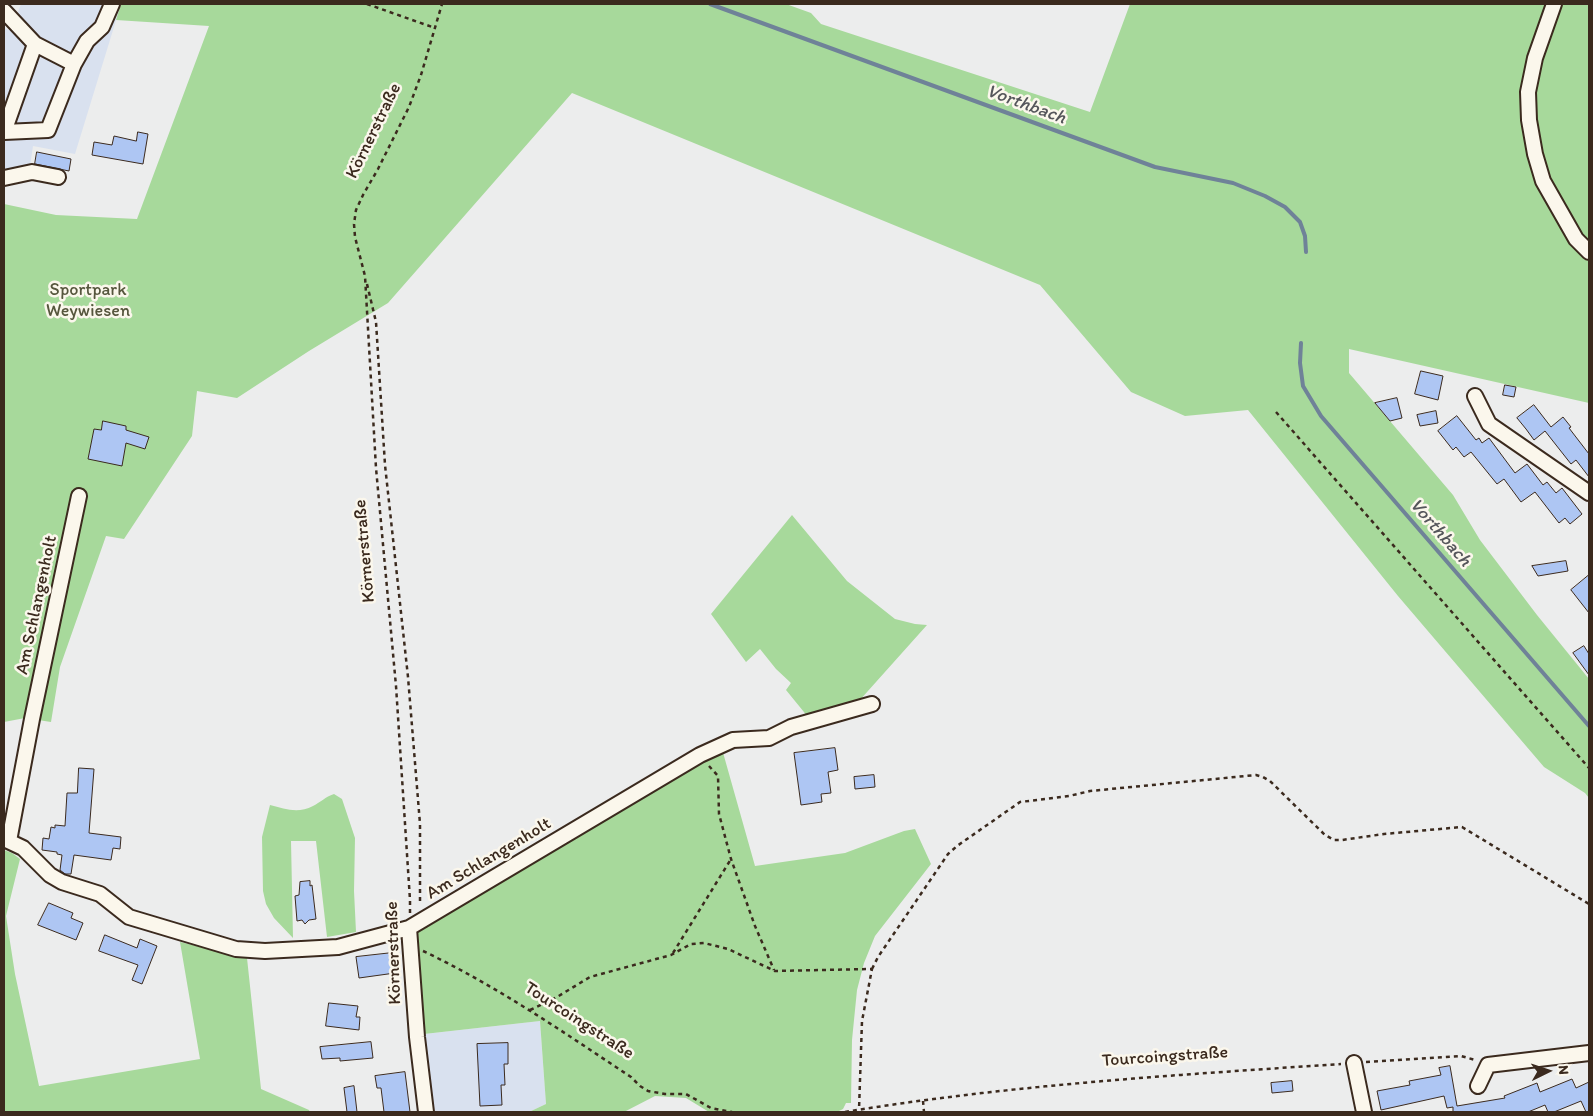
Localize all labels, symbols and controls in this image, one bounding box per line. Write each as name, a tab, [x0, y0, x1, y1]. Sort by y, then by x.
street label: Körnerstraße	[342, 80, 406, 182]
water label: Vorthbach	[983, 80, 1069, 130]
park label: Sportpark Weywiesen	[46, 279, 130, 322]
water label: Vorthbach	[1404, 494, 1476, 572]
street label: Körnerstraße	[350, 498, 380, 604]
street label: Am Schlangenholt	[12, 533, 62, 677]
street label: Am Schlangenholt	[423, 813, 555, 905]
street label: Körnerstraße	[381, 901, 407, 1005]
street label: Tourcoingstraße	[520, 978, 638, 1064]
street label: Tourcoingstraße	[1101, 1042, 1229, 1072]
north arrow	[1523, 1046, 1573, 1096]
text: N	[1555, 1065, 1572, 1075]

